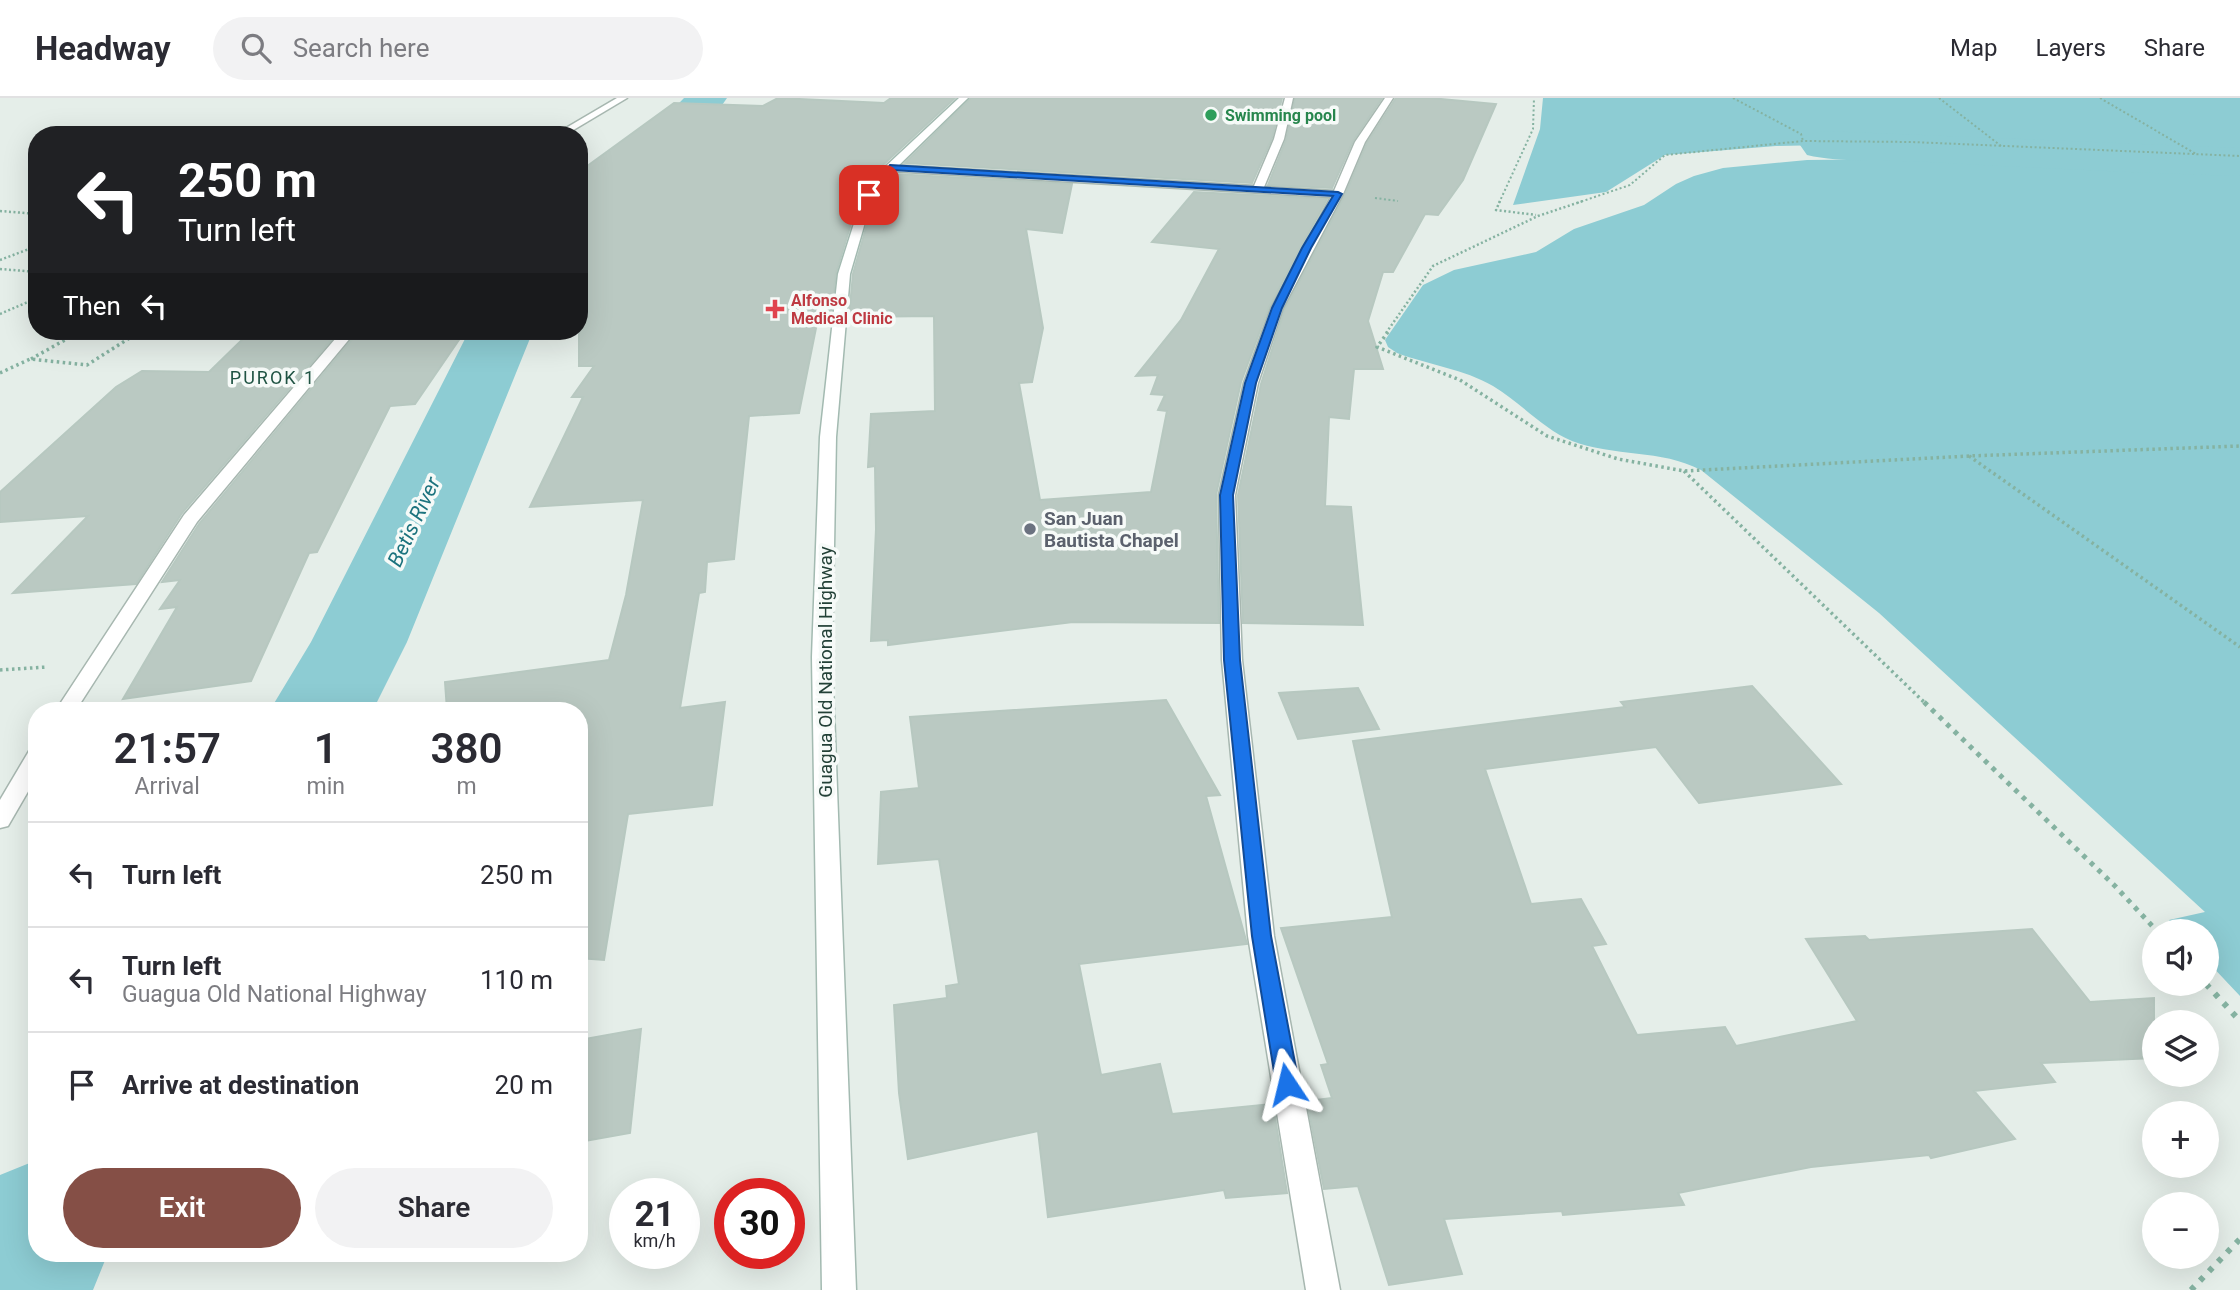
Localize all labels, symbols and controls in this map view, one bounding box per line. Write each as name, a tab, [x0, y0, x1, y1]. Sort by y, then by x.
search box	[213, 17, 703, 80]
text: Headway	[35, 29, 171, 68]
icon: search	[237, 29, 275, 67]
text: Search here	[293, 33, 429, 63]
text: Map	[1950, 34, 1998, 62]
text: Layers	[2036, 34, 2106, 62]
text: Share	[2144, 34, 2205, 62]
place label: Swimming pool	[1225, 106, 1336, 125]
marker: Swimming pool	[1203, 107, 1219, 123]
text: 250 m	[178, 152, 317, 209]
icon: left	[63, 154, 154, 245]
pin	[839, 165, 899, 225]
icon: arrive	[850, 176, 888, 214]
text: Turn left	[178, 211, 296, 249]
icon: left	[135, 287, 173, 325]
text: Then	[63, 291, 121, 321]
place label: Alfonso Medical Clinic	[791, 291, 892, 328]
marker: Alfonso Medical Clinic	[765, 299, 785, 319]
district label: PUROK 1	[230, 367, 316, 388]
water label: Betis River	[383, 473, 446, 570]
place label: San Juan Bautista Chapel	[1044, 507, 1179, 552]
marker: San Juan Bautista Chapel	[1022, 521, 1038, 537]
street label: Guagua Old National Highway	[814, 546, 837, 798]
text: 21:57	[114, 724, 221, 773]
text: 1	[314, 724, 338, 773]
text: 380	[430, 724, 502, 773]
text: Arrival	[135, 773, 200, 800]
text: min	[306, 773, 345, 800]
text: m	[456, 773, 477, 800]
icon: left	[63, 856, 101, 894]
text: Turn left	[122, 860, 221, 890]
text: 250 m	[480, 860, 553, 890]
map controls	[2142, 919, 2219, 1269]
button: sound	[2142, 919, 2219, 996]
text: Turn left	[122, 951, 221, 981]
icon: left	[63, 961, 101, 999]
text: 110 m	[480, 965, 553, 995]
text: Guagua Old National Highway	[122, 981, 427, 1008]
button: layers	[2142, 1010, 2219, 1087]
position arrow	[1250, 1047, 1324, 1121]
icon: arrive	[63, 1066, 101, 1104]
text: Arrive at destination	[122, 1070, 359, 1100]
text: 20 m	[495, 1070, 553, 1100]
button: +	[2142, 1101, 2219, 1178]
button: Exit	[63, 1168, 301, 1248]
button: Share	[315, 1168, 553, 1248]
speed limit sign: 30	[714, 1178, 805, 1269]
button: −	[2142, 1192, 2219, 1269]
text: 21	[634, 1194, 675, 1235]
text: km/h	[633, 1230, 676, 1251]

